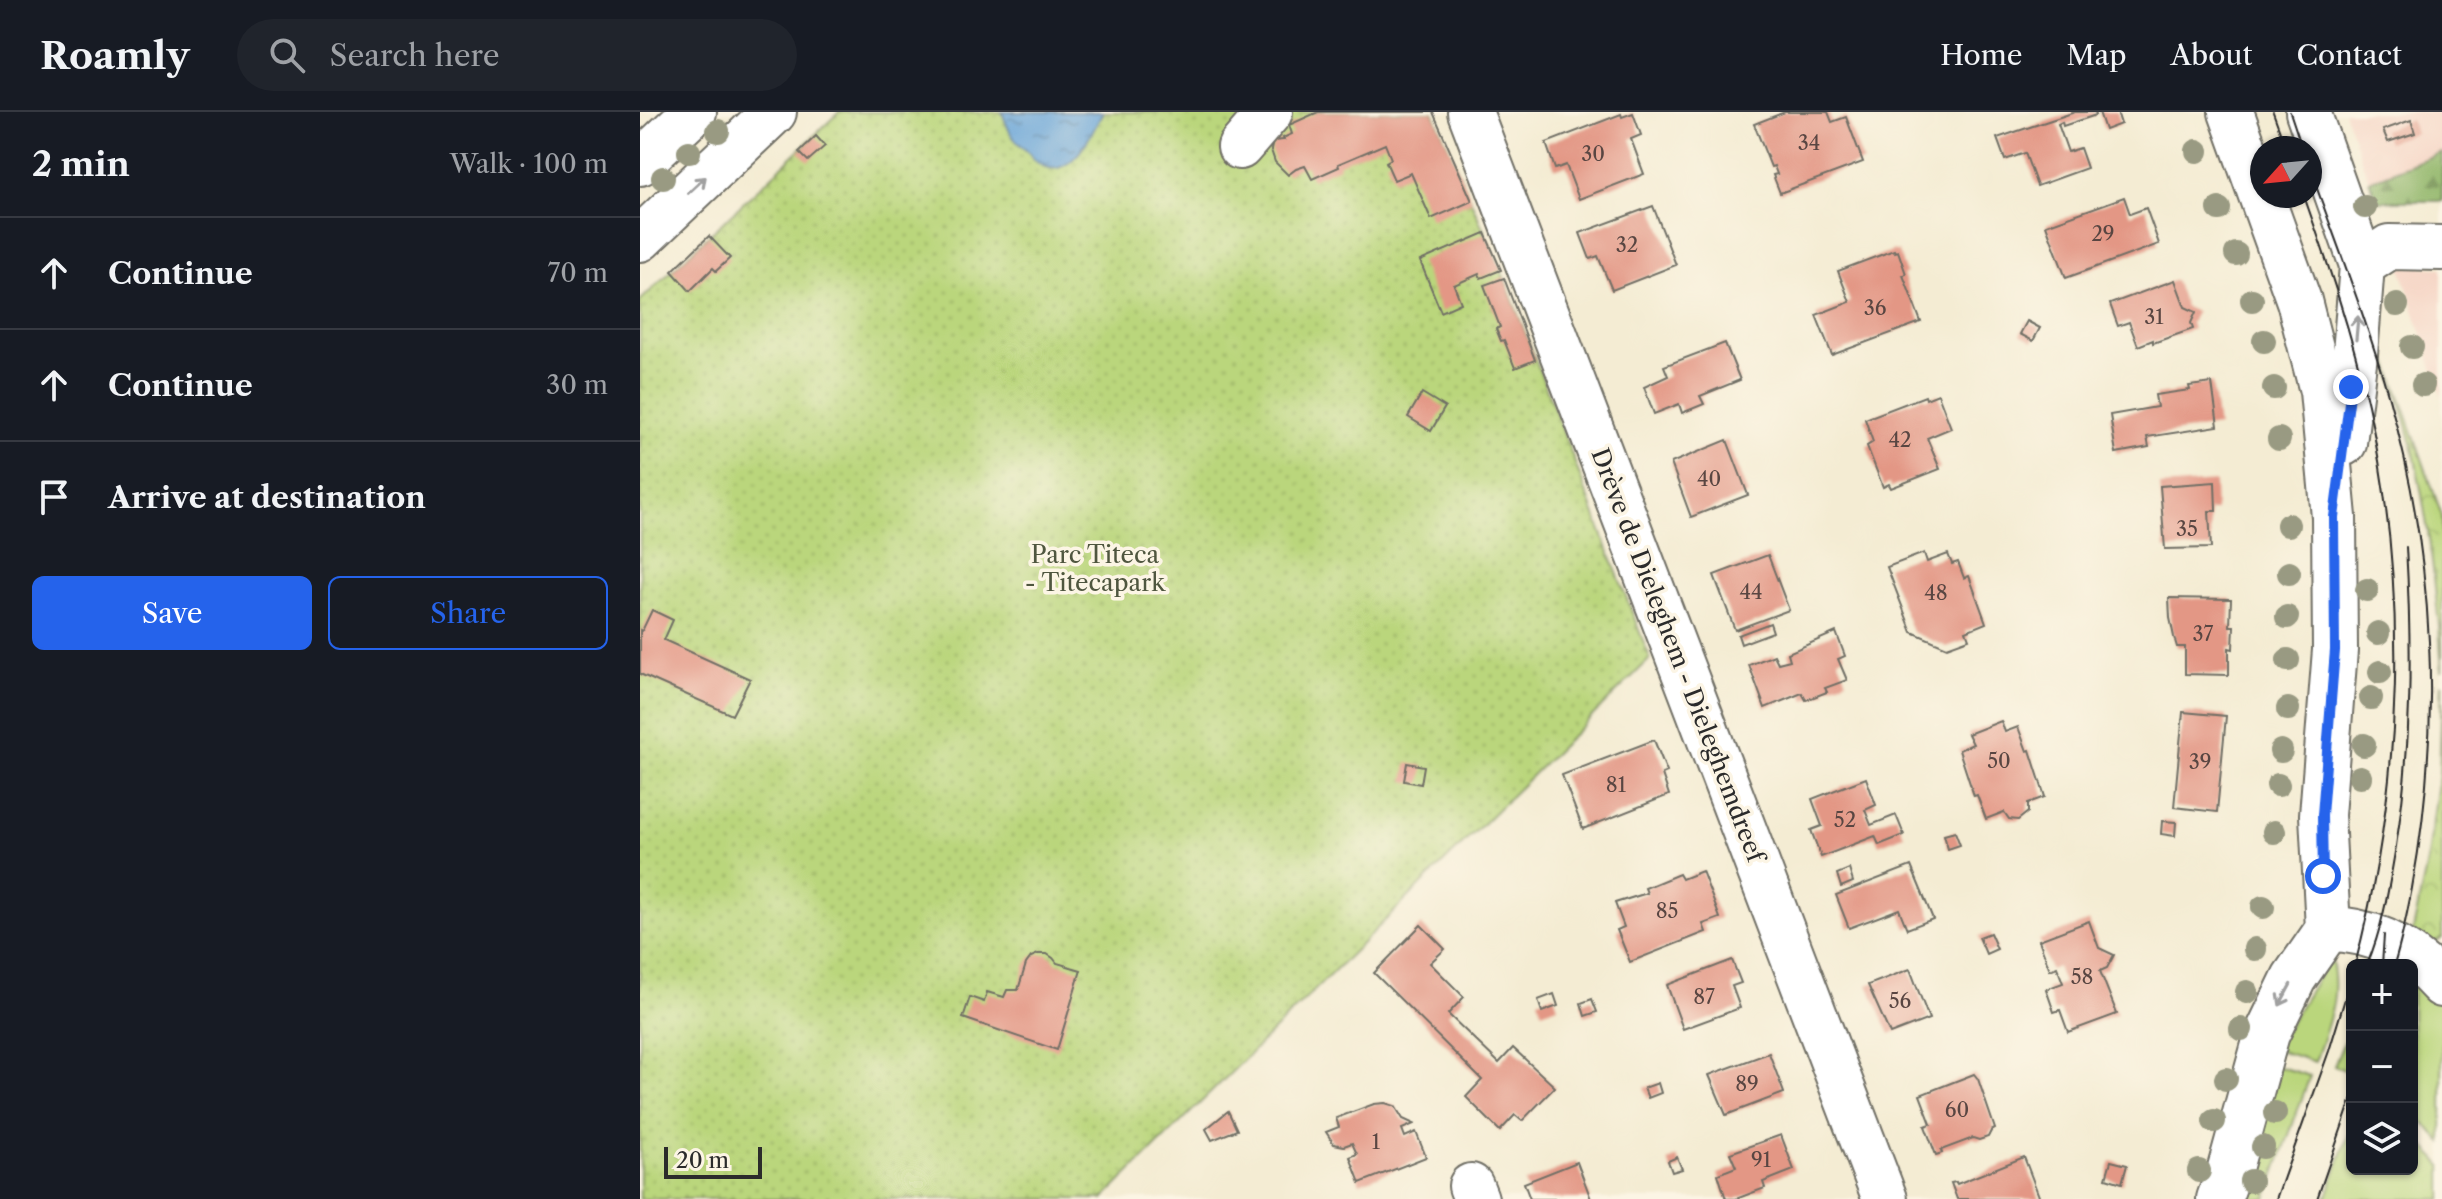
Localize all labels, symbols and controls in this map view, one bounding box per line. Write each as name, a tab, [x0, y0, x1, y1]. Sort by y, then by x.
search box	[237, 19, 797, 91]
text: Roamly	[40, 32, 189, 79]
icon: search	[265, 33, 309, 77]
text: Search here	[329, 37, 499, 74]
text: Home	[1940, 38, 2022, 72]
text: Map	[2066, 38, 2126, 72]
text: About	[2170, 38, 2252, 72]
text: Contact	[2296, 38, 2402, 72]
house number: 34	[1798, 131, 1820, 155]
north arrow	[2250, 136, 2322, 208]
house number: 30	[1581, 142, 1605, 166]
text: 2 min	[32, 143, 130, 185]
text: Walk · 100 m	[450, 148, 608, 180]
one-way arrow	[687, 176, 707, 195]
house number: 29	[2091, 222, 2115, 246]
house number: 32	[1616, 233, 1638, 257]
icon: ahead	[32, 251, 76, 295]
text: Continue	[108, 255, 253, 292]
text: 70 m	[548, 257, 608, 289]
house number: 36	[1864, 296, 1886, 320]
house number: 31	[2144, 305, 2164, 329]
one-way arrow	[2350, 315, 2365, 342]
icon: ahead	[32, 363, 76, 407]
text: Continue	[108, 367, 253, 404]
text: 30 m	[546, 369, 608, 401]
route end	[2333, 369, 2369, 405]
house number: 42	[1888, 428, 1912, 452]
street label: Drève de Dieleghem - Dieleghemdreef	[1585, 444, 1771, 868]
house number: 40	[1697, 467, 1721, 491]
icon: arrive	[32, 475, 76, 519]
text: Arrive at destination	[108, 479, 426, 516]
house number: 35	[2176, 517, 2198, 541]
park label: Parc Titeca - Titecapark	[1025, 540, 1166, 597]
button: Save	[32, 576, 312, 650]
button: Share	[328, 576, 608, 650]
house number: 44	[1739, 580, 1763, 604]
house number: 48	[1924, 581, 1948, 605]
house number: 37	[2193, 622, 2214, 646]
house number: 50	[1987, 749, 2011, 773]
house number: 39	[2189, 750, 2211, 774]
house number: 81	[1606, 773, 1627, 797]
house number: 52	[1834, 808, 1856, 832]
route start	[2305, 858, 2341, 894]
house number: 85	[1656, 899, 1678, 923]
map controls	[2346, 959, 2418, 1175]
button: +	[2346, 959, 2418, 1031]
house number: 58	[2071, 965, 2093, 989]
one-way arrow	[2277, 983, 2293, 1006]
house number: 87	[1693, 985, 1715, 1009]
house number: 56	[1889, 989, 1911, 1013]
button: −	[2346, 1031, 2418, 1103]
house number: 89	[1735, 1072, 1759, 1096]
house number: 60	[1945, 1098, 1969, 1122]
button: layers	[2346, 1103, 2418, 1175]
house number: 1	[1372, 1130, 1381, 1154]
scale bar	[664, 1143, 762, 1179]
text: 20 m	[676, 1147, 729, 1174]
house number: 91	[1751, 1148, 1772, 1172]

